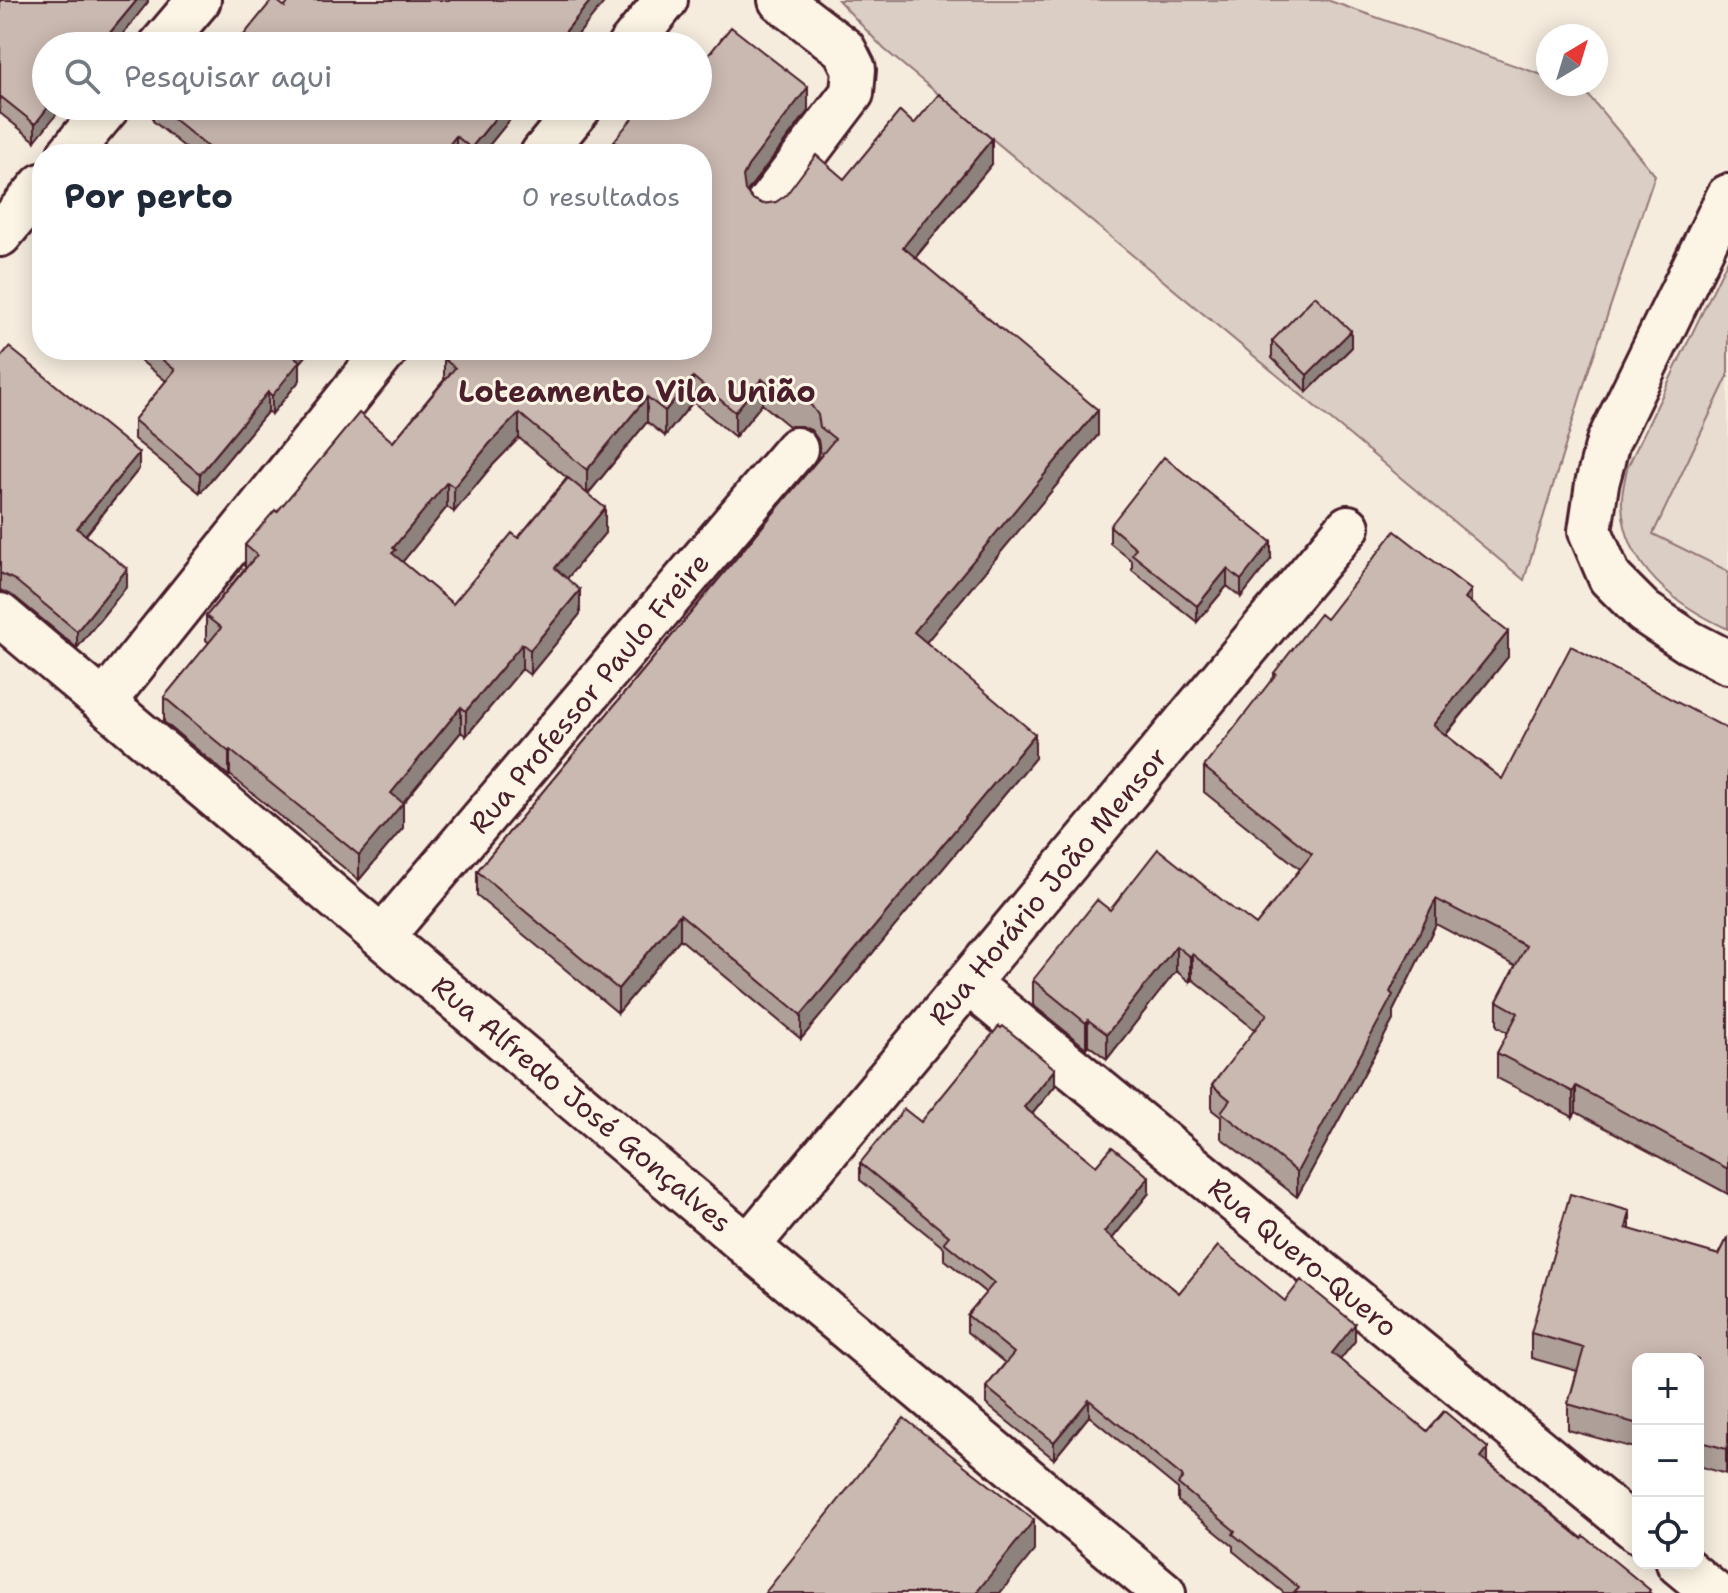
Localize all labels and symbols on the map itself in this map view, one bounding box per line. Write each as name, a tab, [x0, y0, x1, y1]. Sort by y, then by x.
north arrow	[1536, 24, 1608, 96]
district label: Loteamento Vila União	[458, 371, 816, 412]
street label: Rua Professor Paulo Freire	[460, 545, 718, 841]
street label: Rua Horário João Mensor	[920, 739, 1176, 1033]
street label: Rua Alfredo José Gonçalves	[424, 967, 740, 1241]
street label: Rua Quero-Quero	[1200, 1169, 1406, 1345]

